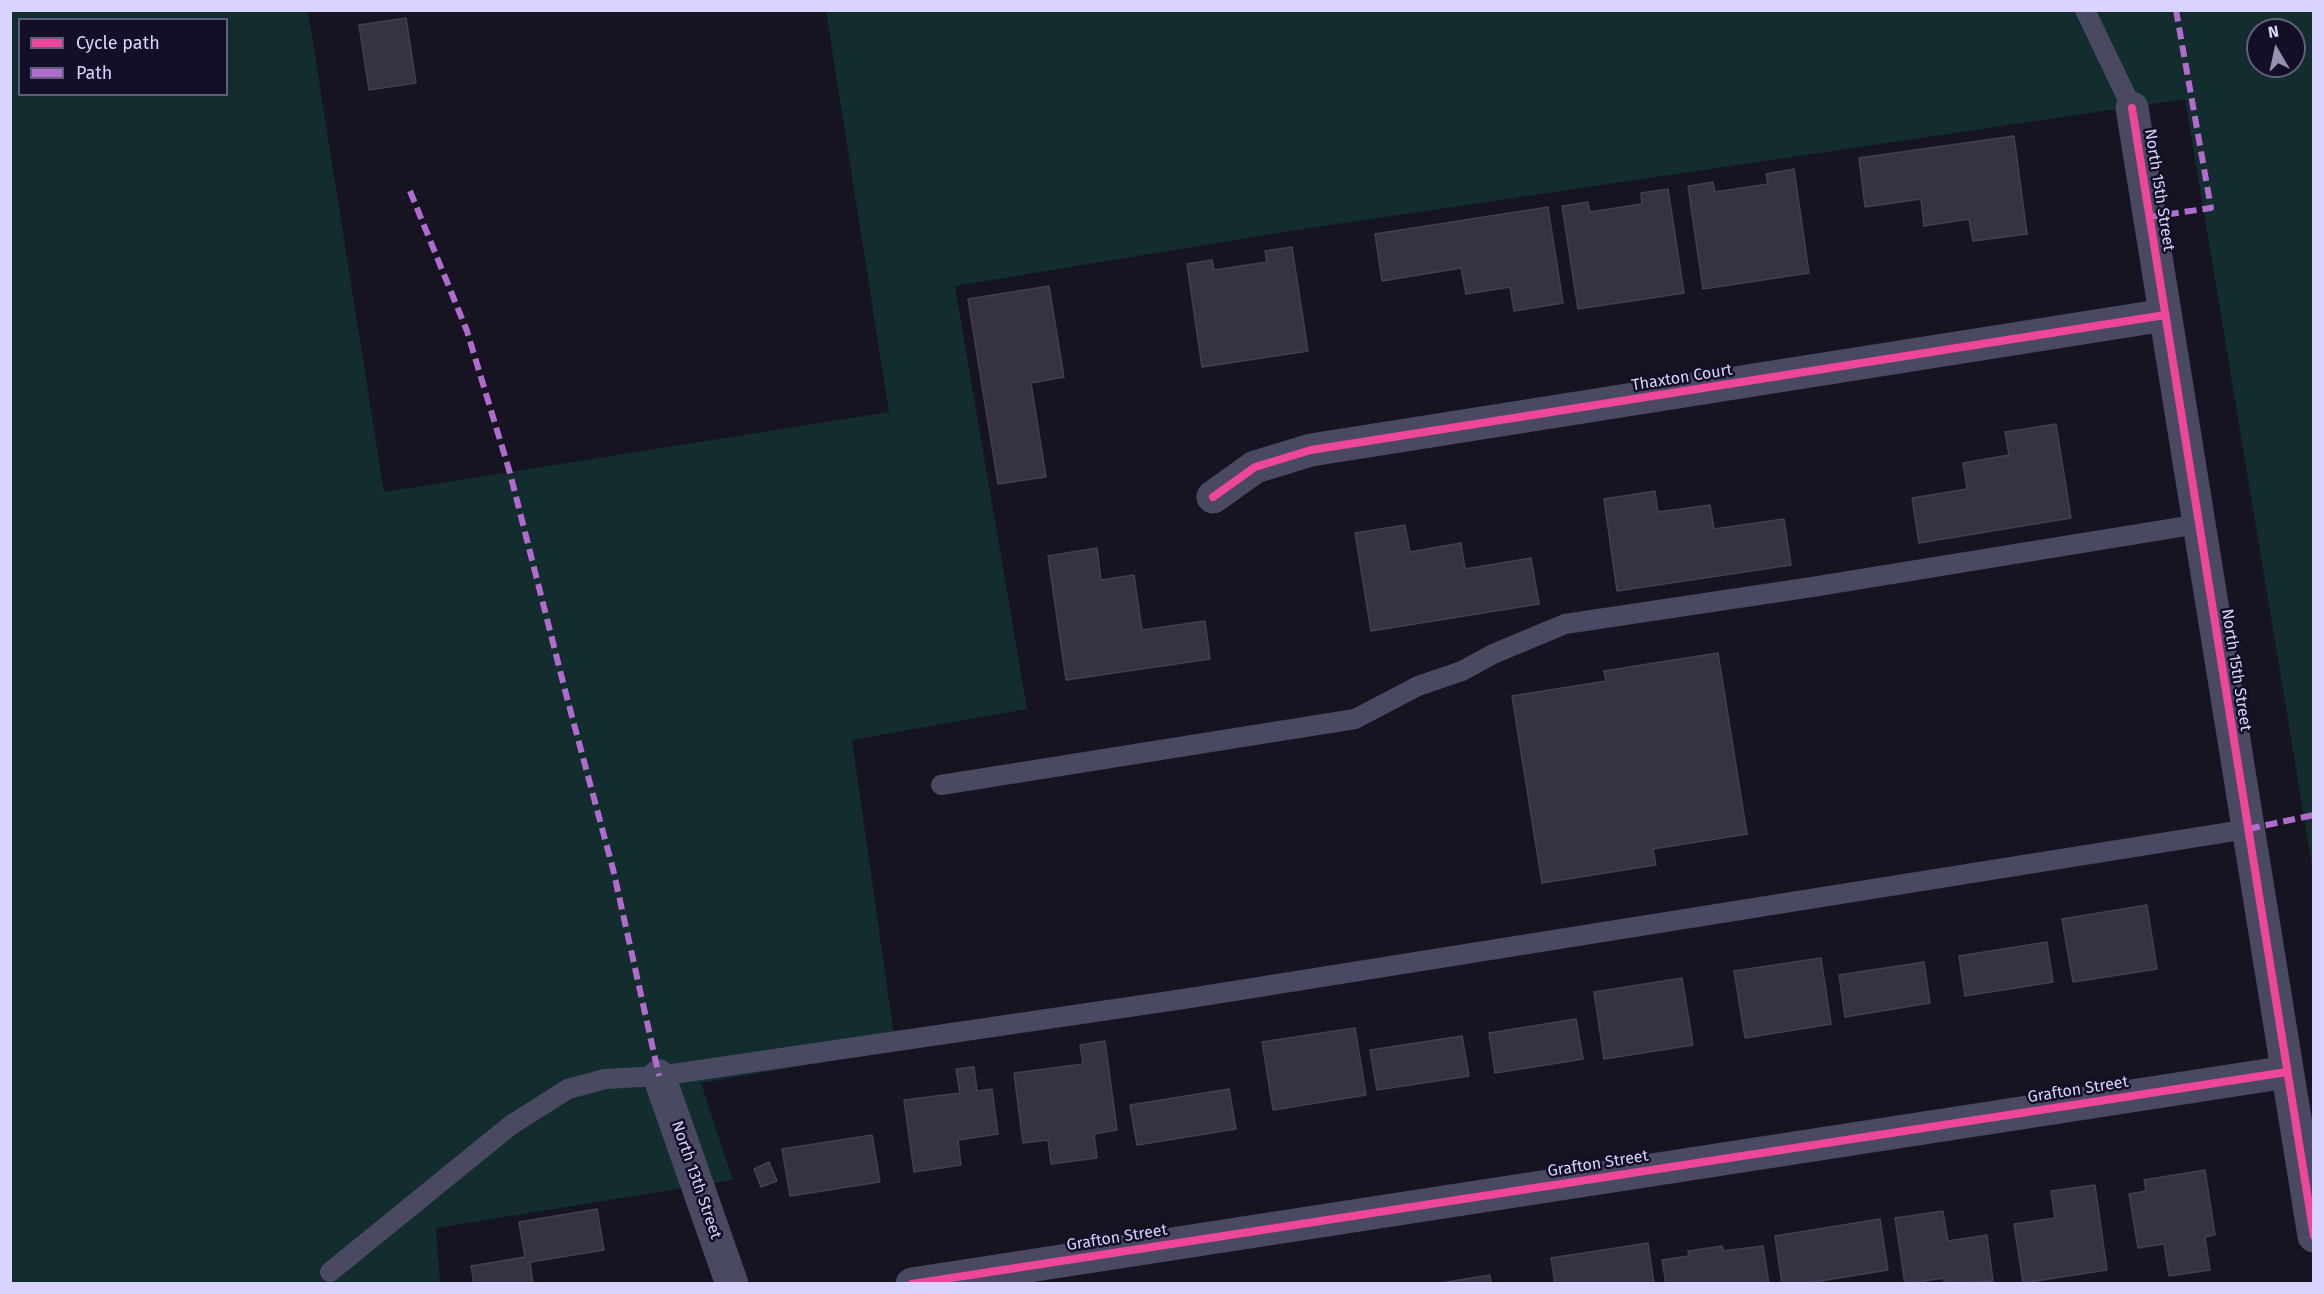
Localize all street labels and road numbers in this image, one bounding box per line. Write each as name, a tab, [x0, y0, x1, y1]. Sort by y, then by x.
street label: North 15th Street	[2140, 128, 2178, 252]
street label: Thaxton Court	[1630, 361, 1734, 395]
street label: North 15th Street	[2217, 608, 2255, 732]
street label: Grafton Street	[2026, 1073, 2130, 1107]
street label: North 13th Street	[667, 1118, 725, 1242]
street label: Grafton Street	[1546, 1147, 1650, 1181]
street label: Grafton Street	[1065, 1221, 1169, 1255]

